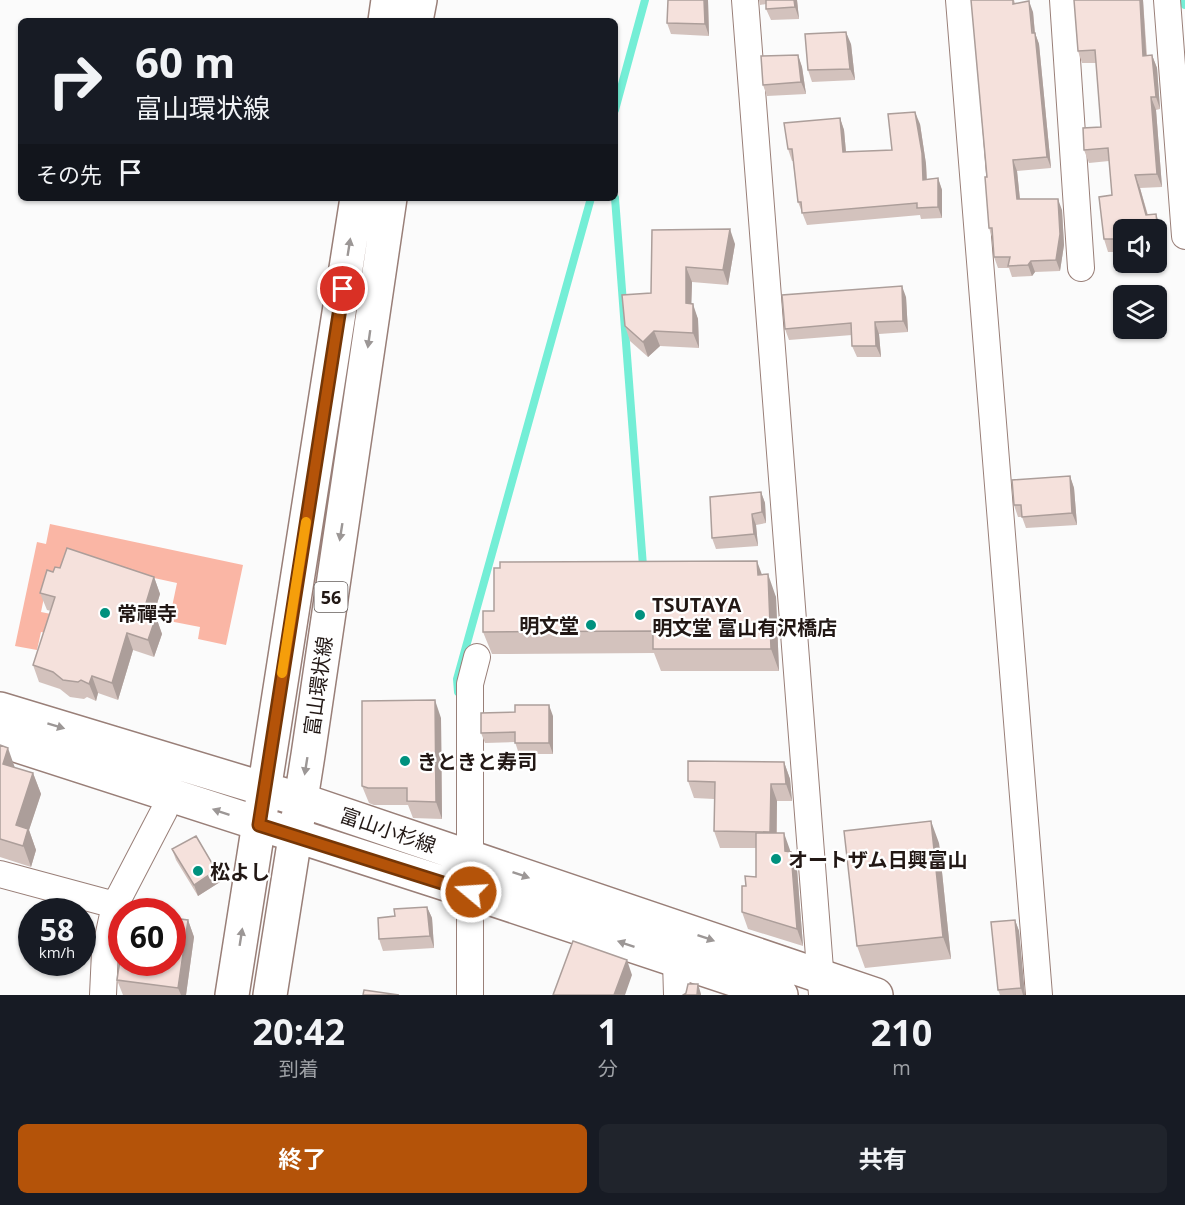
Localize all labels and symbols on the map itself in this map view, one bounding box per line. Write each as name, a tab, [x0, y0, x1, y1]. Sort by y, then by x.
one-way arrow	[345, 237, 354, 256]
pin	[317, 263, 368, 314]
one-way arrow	[365, 330, 374, 349]
one-way arrow	[336, 522, 345, 541]
road number: 56	[314, 582, 348, 612]
place label: TSUTAYA 明文堂 富山有沢橋店	[652, 591, 837, 641]
place label: 常禪寺	[117, 600, 177, 627]
marker: 常禪寺	[98, 606, 112, 620]
marker: TSUTAYA 明文堂 富山有沢橋店	[633, 608, 647, 622]
place label: 明文堂	[519, 612, 579, 639]
marker: 明文堂	[584, 618, 598, 632]
street label: 富山環状線	[298, 635, 338, 737]
one-way arrow	[47, 722, 65, 731]
place label: きときと寿司	[417, 748, 537, 775]
marker: きときと寿司	[398, 754, 412, 768]
one-way arrow	[301, 757, 310, 776]
street label: 富山小杉線	[336, 801, 440, 859]
one-way arrow	[212, 806, 230, 816]
place label: オートザム日興富山	[788, 846, 968, 873]
marker: オートザム日興富山	[769, 852, 783, 866]
place label: 松よし	[210, 858, 270, 885]
position arrow	[439, 860, 503, 924]
marker: 松よし	[191, 864, 205, 878]
one-way arrow	[513, 871, 531, 881]
speed limit sign: 60	[108, 898, 186, 976]
one-way arrow	[237, 928, 246, 947]
one-way arrow	[697, 933, 715, 943]
one-way arrow	[617, 939, 635, 948]

